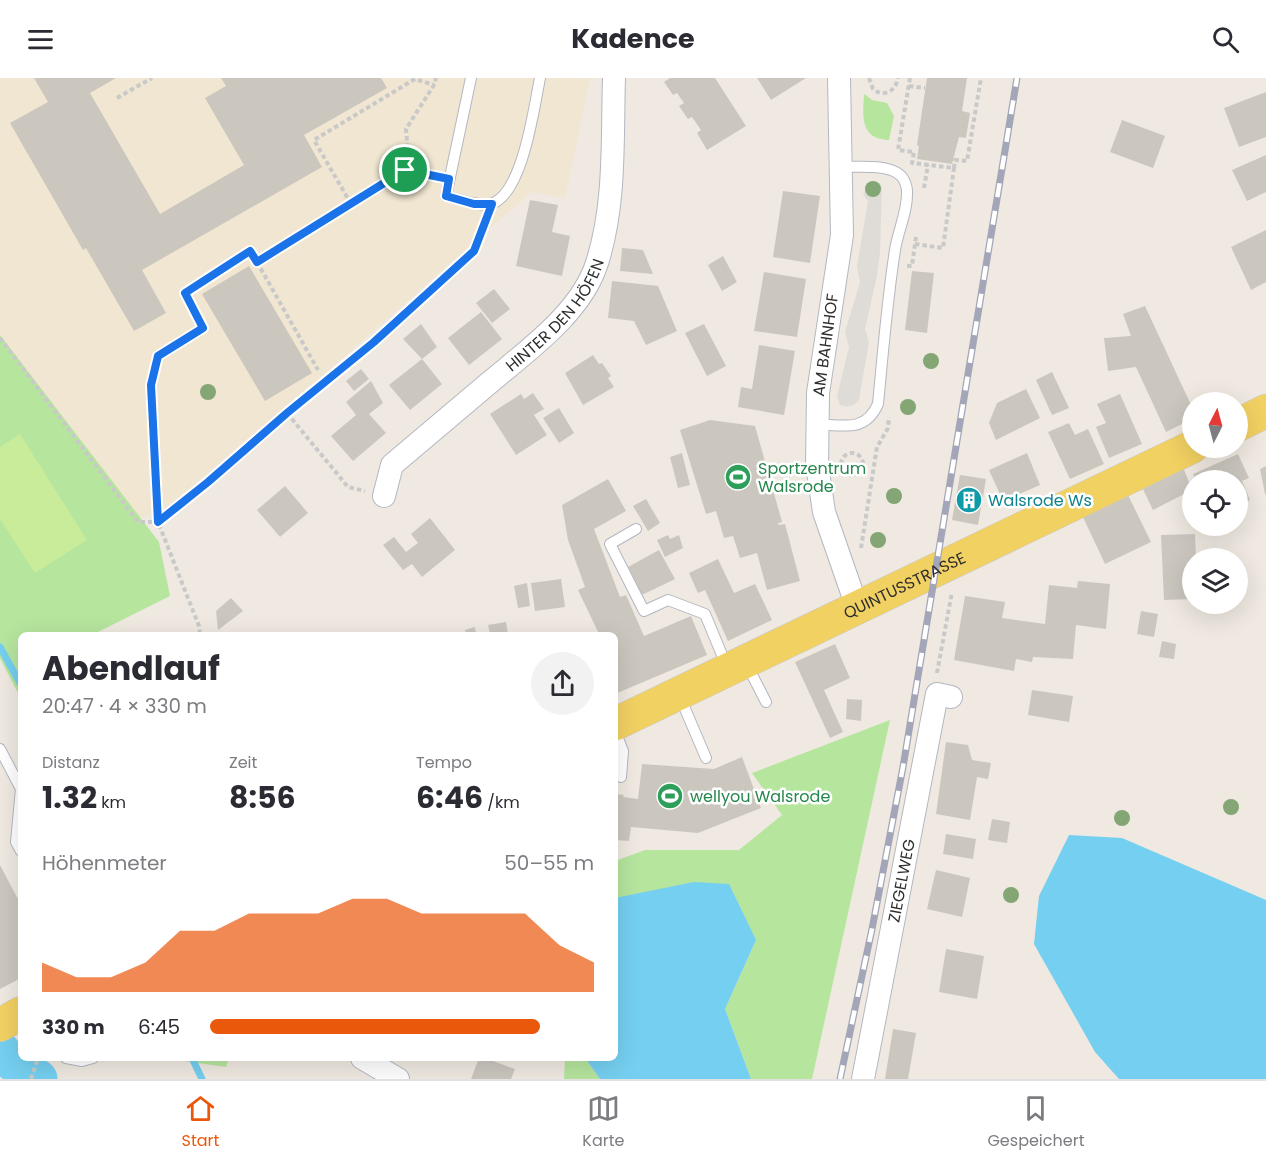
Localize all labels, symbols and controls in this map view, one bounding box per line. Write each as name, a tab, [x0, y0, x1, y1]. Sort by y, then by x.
text: Kadence	[571, 20, 695, 57]
icon: menu	[24, 23, 57, 56]
icon: search	[1209, 23, 1242, 56]
pin	[379, 144, 430, 195]
icon: arrive	[388, 153, 421, 186]
street label: HINTER DEN HÖFEN	[501, 256, 610, 377]
street label: AM BAHNHOF	[807, 292, 844, 398]
north arrow	[1182, 392, 1248, 458]
map controls	[1182, 392, 1248, 614]
place label: Sportzentrum Walsrode	[758, 457, 866, 498]
sports icon: Sportzentrum Walsrode	[723, 462, 753, 492]
button: locate	[1182, 470, 1248, 536]
building icon: Walsrode Ws	[954, 485, 984, 515]
place label: Walsrode Ws	[988, 489, 1092, 512]
street label: QUINTUSSTRASSE	[840, 546, 970, 625]
button: layers	[1182, 548, 1248, 614]
text: Abendlauf	[42, 645, 220, 692]
button: share	[531, 652, 594, 715]
text: 20:47 · 4 × 330 m	[42, 692, 207, 720]
text: Distanz	[42, 751, 100, 774]
text: Zeit	[229, 751, 257, 774]
text: Tempo	[416, 751, 472, 774]
text: 1.32	[42, 776, 97, 819]
text: 8:56	[229, 776, 296, 819]
text: 6:46	[416, 776, 483, 819]
sports icon: wellyou Walsrode	[655, 781, 685, 811]
place label: wellyou Walsrode	[690, 785, 830, 808]
text: km	[97, 791, 126, 814]
text: /km	[483, 791, 520, 814]
street label: ZIEGELWEG	[882, 837, 921, 924]
text: Höhenmeter	[42, 849, 167, 877]
text: 50–55 m	[504, 849, 594, 877]
text: 330 m	[42, 1013, 105, 1041]
text: 6:45	[138, 1013, 180, 1041]
tab: Start	[181, 1092, 219, 1153]
tab: Karte	[582, 1092, 624, 1153]
tab: Gespeichert	[987, 1092, 1084, 1153]

